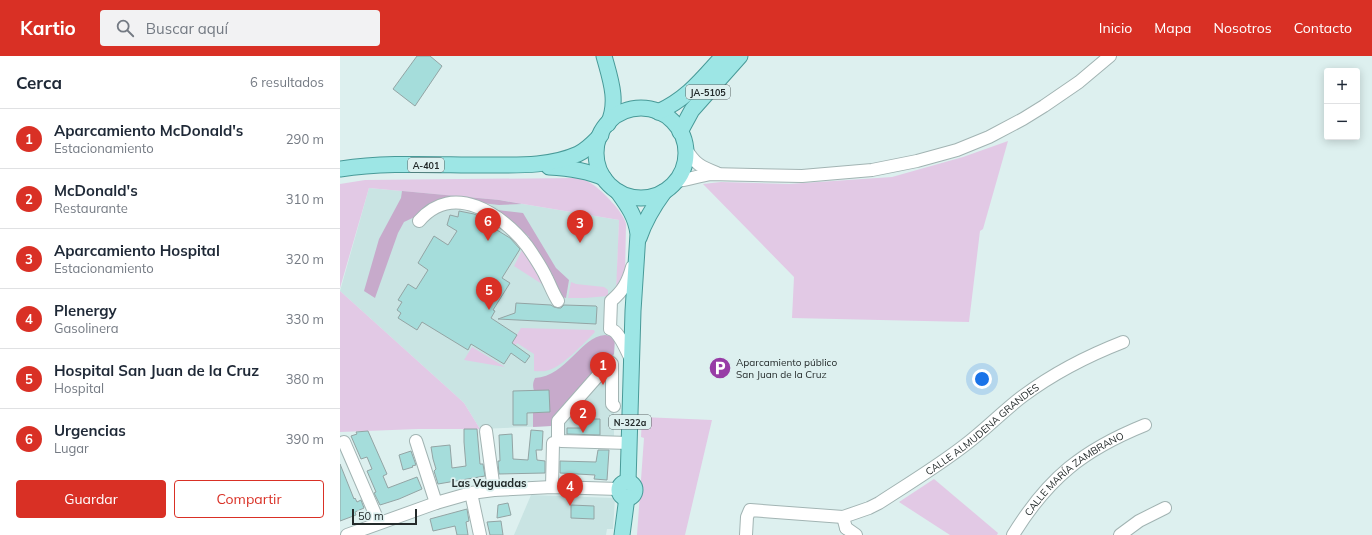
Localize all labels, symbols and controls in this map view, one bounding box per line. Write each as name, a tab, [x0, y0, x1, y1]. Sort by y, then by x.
search box	[100, 10, 380, 46]
text: Kartio	[20, 16, 76, 40]
icon: search	[114, 17, 136, 39]
text: Buscar aquí	[146, 19, 228, 38]
text: Inicio	[1099, 19, 1132, 37]
text: Mapa	[1154, 19, 1192, 37]
text: Nosotros	[1214, 19, 1272, 37]
text: Contacto	[1294, 19, 1352, 37]
map controls	[1324, 68, 1360, 140]
button: +	[1324, 68, 1360, 104]
text: Cerca	[16, 72, 62, 93]
text: 6 resultados	[250, 74, 324, 90]
road number: JA-5105	[686, 85, 730, 99]
button: −	[1324, 104, 1360, 140]
text: Aparcamiento McDonald's	[54, 121, 243, 140]
text: 1	[25, 131, 33, 147]
text: 290 m	[286, 131, 324, 147]
text: Estacionamiento	[54, 140, 154, 156]
road number: A-401	[408, 158, 444, 172]
text: McDonald's	[54, 181, 138, 200]
text: 2	[25, 191, 33, 207]
text: 310 m	[286, 191, 324, 207]
text: Restaurante	[54, 200, 128, 216]
pin: 6	[475, 208, 501, 241]
pin: 3	[567, 210, 593, 243]
text: Aparcamiento Hospital	[54, 241, 220, 260]
text: 3	[25, 251, 33, 267]
text: 320 m	[286, 251, 324, 267]
text: Estacionamiento	[54, 260, 154, 276]
pin: 5	[476, 277, 502, 310]
text: Plenergy	[54, 301, 117, 320]
text: 4	[25, 311, 33, 327]
text: 330 m	[286, 311, 324, 327]
text: Gasolinera	[54, 320, 119, 336]
pin: 1	[590, 352, 616, 385]
parking icon: Aparcamiento público San Juan de la Cruz	[707, 355, 733, 381]
place label: Aparcamiento público San Juan de la Cruz	[736, 356, 837, 381]
text: Hospital San Juan de la Cruz	[54, 361, 259, 380]
your location	[972, 369, 992, 389]
text: 5	[25, 371, 33, 387]
text: 380 m	[286, 371, 324, 387]
text: Hospital	[54, 380, 104, 396]
street label: CALLE ALMUDENA GRANDES	[923, 380, 1041, 478]
pin: 2	[570, 400, 596, 433]
road number: N-322a	[609, 415, 651, 429]
text: Urgencias	[54, 421, 126, 440]
street label: CALLE MARÍA ZAMBRANO	[1021, 429, 1126, 518]
text: 6	[25, 431, 33, 447]
text: 390 m	[286, 431, 324, 447]
text: Lugar	[54, 440, 89, 456]
pin: 4	[557, 473, 583, 506]
district label: Las Vaguadas	[452, 476, 527, 490]
button: Guardar	[16, 480, 166, 518]
button: Compartir	[174, 480, 324, 518]
scale bar	[352, 507, 417, 526]
text: 50 m	[358, 509, 384, 523]

